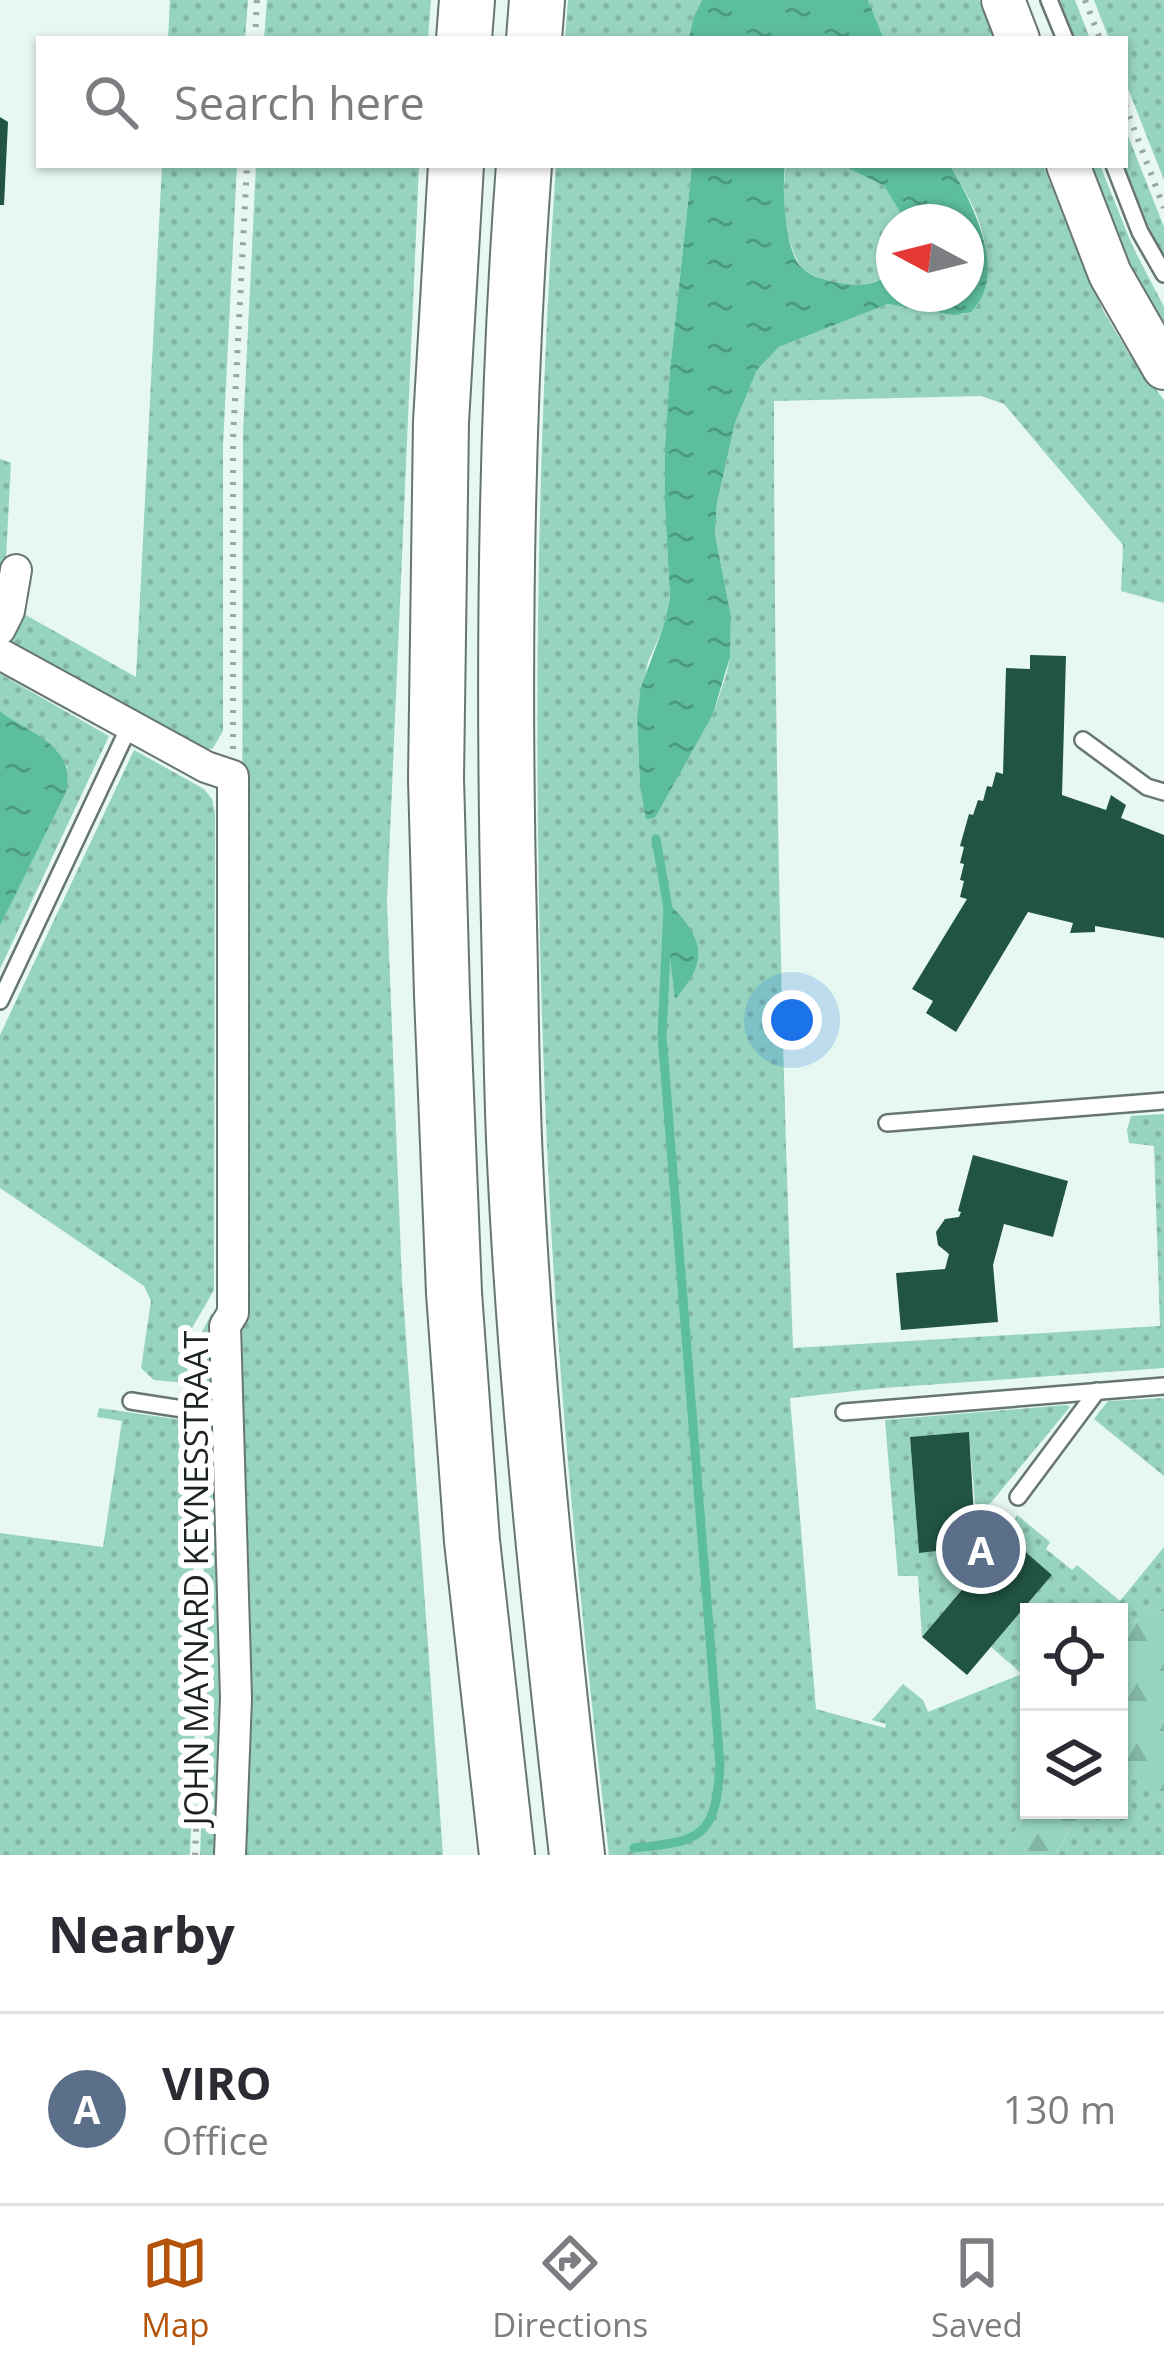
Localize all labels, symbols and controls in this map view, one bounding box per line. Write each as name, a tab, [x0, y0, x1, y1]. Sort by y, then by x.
search box	[36, 36, 1128, 168]
icon: search	[78, 69, 144, 135]
text: Search here	[174, 72, 425, 133]
north arrow	[876, 204, 984, 312]
your location	[762, 990, 822, 1050]
street label: JOHN MAYNARD KEYNESSTRAAT	[173, 1331, 218, 1828]
pin: A	[942, 1504, 1020, 1594]
map controls	[1020, 1603, 1128, 1819]
button: locate	[1020, 1603, 1128, 1711]
button: layers	[1020, 1711, 1128, 1819]
text: Nearby	[48, 1898, 235, 1968]
text: VIRO	[162, 2052, 272, 2113]
text: A	[74, 2082, 100, 2135]
text: 130 m	[1003, 2082, 1116, 2135]
text: Office	[162, 2113, 269, 2166]
tab: Map	[141, 2230, 210, 2347]
tab: Directions	[492, 2230, 648, 2347]
tab: Saved	[931, 2230, 1023, 2347]

